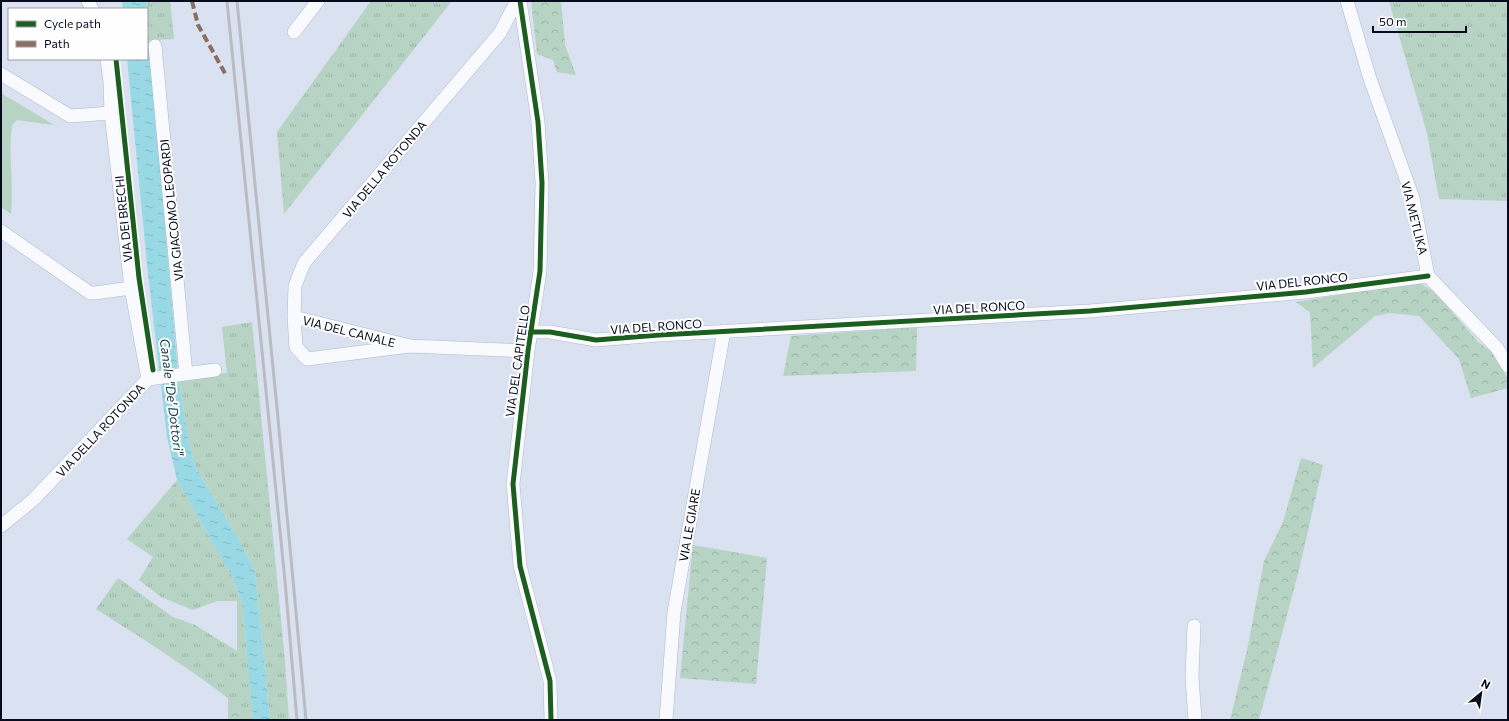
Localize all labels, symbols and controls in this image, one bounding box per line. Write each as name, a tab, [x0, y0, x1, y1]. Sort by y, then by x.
legend	[8, 8, 148, 60]
scale bar	[1373, 8, 1466, 34]
text: 50 m	[1379, 14, 1407, 28]
text: Cycle path	[44, 16, 101, 30]
text: Path	[44, 36, 70, 50]
street label: VIA DELLA ROTONDA	[339, 118, 429, 220]
street label: VIA GIACOMO LEOPARDI	[157, 138, 185, 282]
street label: VIA DEI BRECHI	[111, 175, 135, 263]
street label: VIA METLIKA	[1399, 180, 1431, 256]
street label: VIA DEL RONCO	[1256, 269, 1349, 293]
street label: VIA DEL RONCO	[933, 298, 1026, 316]
street label: VIA DEL CAPITELLO	[502, 304, 532, 418]
street label: VIA DEL CANALE	[301, 313, 397, 349]
street label: VIA DEL RONCO	[610, 316, 703, 336]
water label: Canale "De' Dottori"	[157, 338, 187, 458]
street label: VIA DELLA ROTONDA	[53, 380, 147, 480]
street label: VIA LE GIARE	[676, 487, 702, 563]
north arrow	[1461, 673, 1501, 713]
text: N	[1479, 676, 1493, 692]

